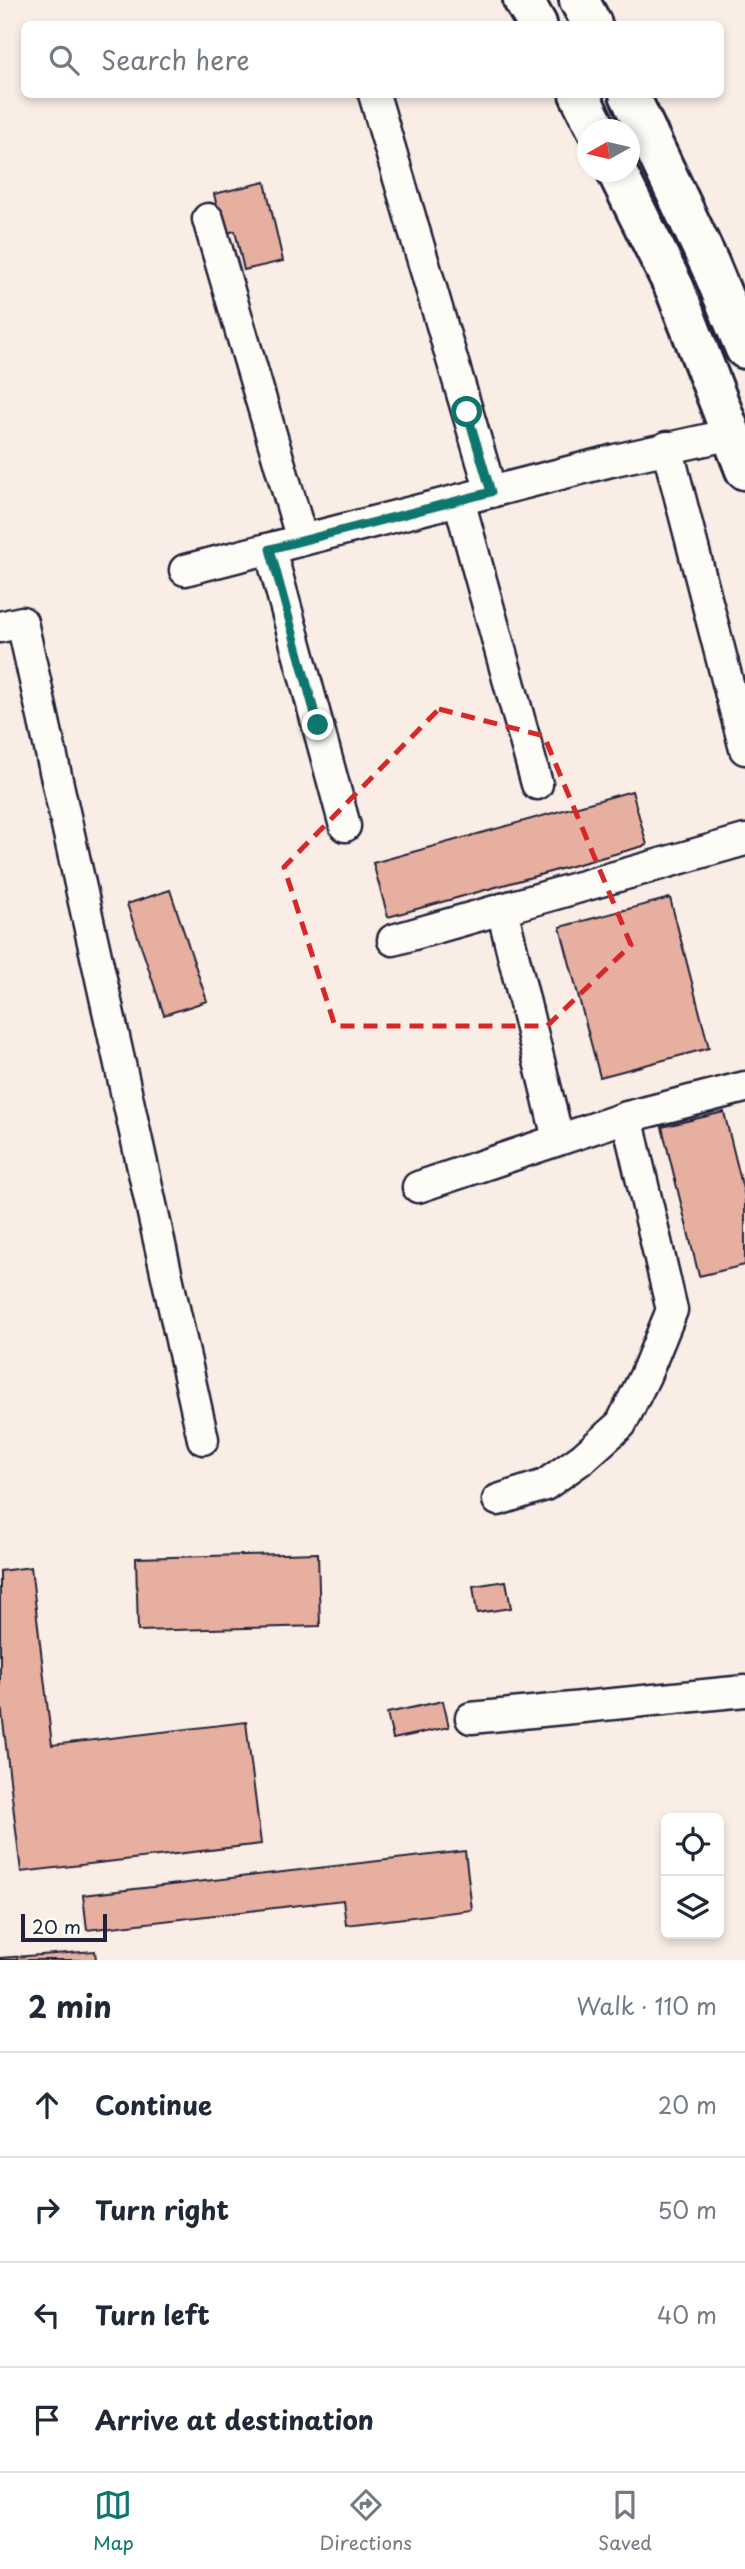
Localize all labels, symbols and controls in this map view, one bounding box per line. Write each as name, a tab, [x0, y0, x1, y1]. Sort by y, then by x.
search box	[21, 21, 724, 98]
text: Search here	[101, 40, 250, 79]
icon: search	[45, 41, 83, 79]
north arrow	[577, 119, 640, 182]
route start	[451, 396, 482, 427]
route end	[302, 709, 333, 740]
map controls	[661, 1813, 724, 1939]
button: locate	[661, 1813, 724, 1876]
button: layers	[661, 1876, 724, 1939]
scale bar	[21, 1911, 107, 1943]
text: 20 m	[32, 1912, 81, 1940]
text: 2 min	[28, 1983, 112, 2028]
text: Walk · 110 m	[576, 1988, 717, 2023]
text: Continue	[95, 2085, 212, 2124]
icon: ahead	[28, 2086, 66, 2124]
text: 20 m	[658, 2087, 717, 2122]
text: Turn right	[95, 2190, 229, 2229]
icon: right	[28, 2191, 66, 2229]
text: 50 m	[657, 2192, 717, 2227]
text: Turn left	[95, 2295, 210, 2334]
icon: left	[28, 2296, 66, 2334]
text: 40 m	[657, 2297, 717, 2332]
text: Arrive at destination	[95, 2400, 374, 2439]
icon: arrive	[28, 2401, 66, 2439]
tab: Map	[93, 2486, 134, 2556]
tab: Directions	[320, 2486, 412, 2556]
tab: Saved	[598, 2486, 652, 2556]

